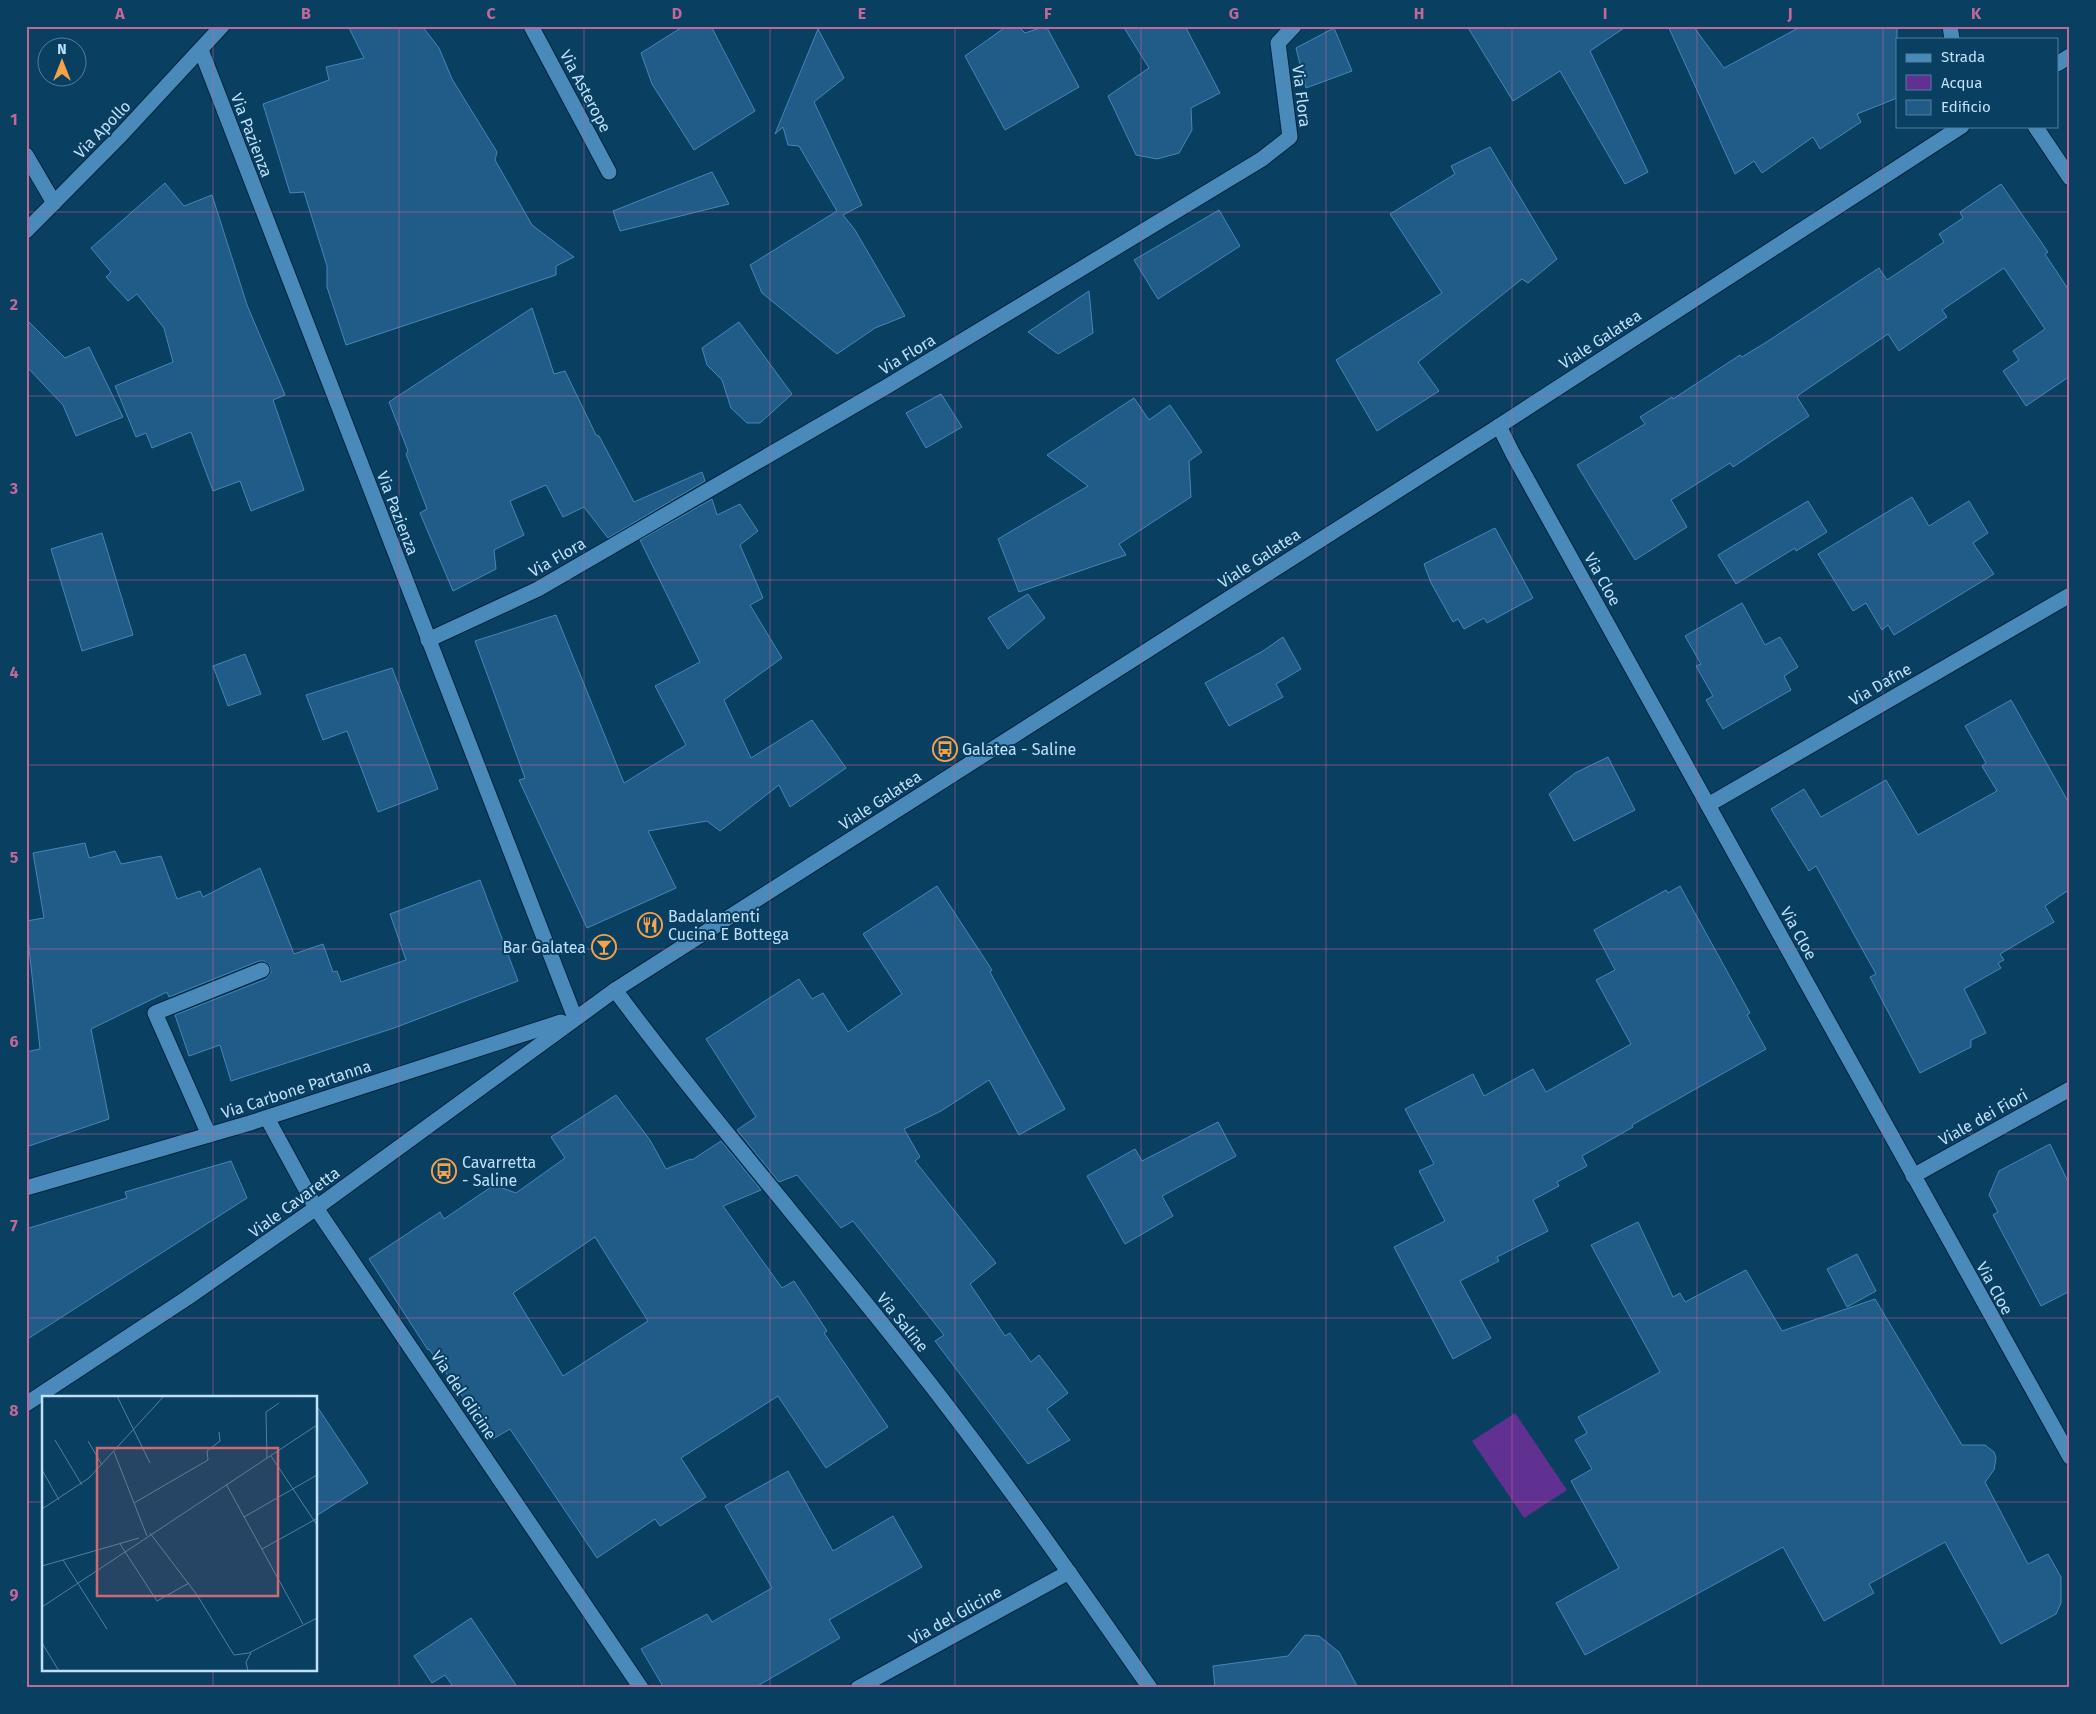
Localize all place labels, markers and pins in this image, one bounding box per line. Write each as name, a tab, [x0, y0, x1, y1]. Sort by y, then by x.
bus stop icon: Galatea - Saline	[932, 736, 958, 762]
place label: Galatea - Saline	[962, 740, 1076, 759]
place label: Badalamenti Cucina E Bottega	[668, 907, 789, 944]
restaurant icon: Badalamenti Cucina E Bottega	[637, 912, 663, 938]
bar icon: Bar Galatea	[591, 934, 617, 960]
place label: Bar Galatea	[502, 938, 586, 957]
place label: Cavarretta - Saline	[462, 1153, 536, 1190]
bus stop icon: Cavarretta - Saline	[431, 1158, 457, 1184]

